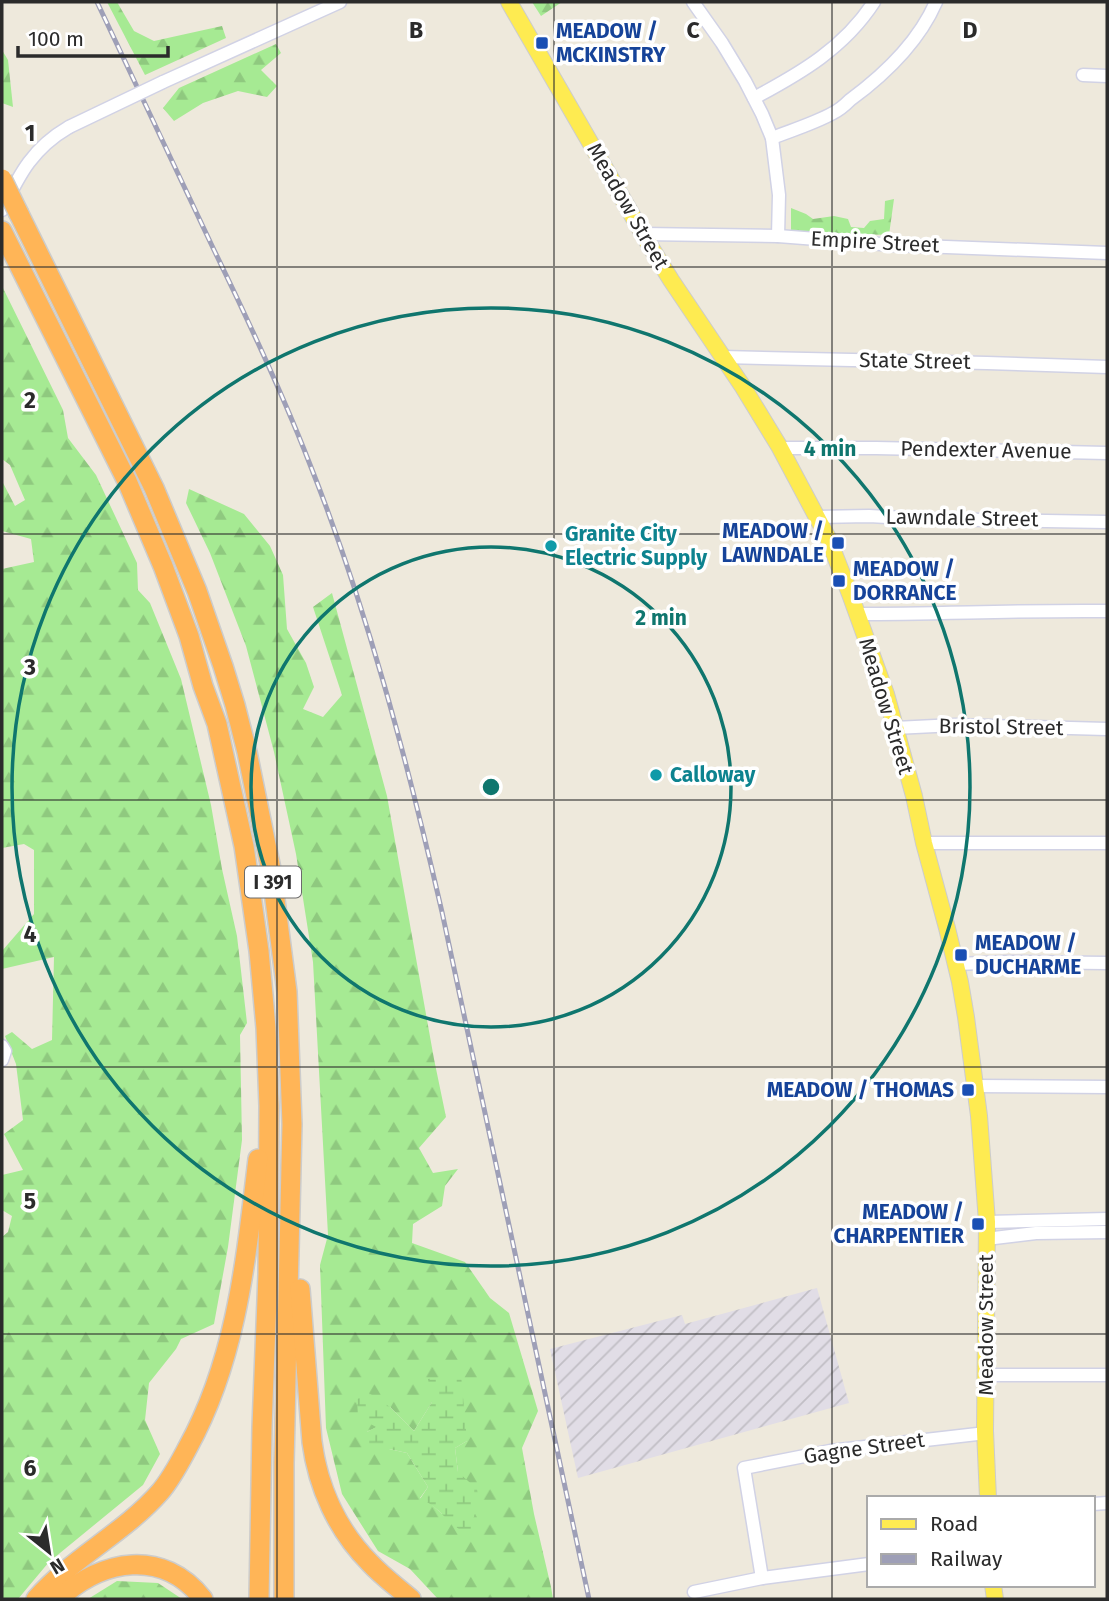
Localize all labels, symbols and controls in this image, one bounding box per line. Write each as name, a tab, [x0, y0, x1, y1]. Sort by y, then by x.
scale bar	[18, 14, 168, 58]
text: B	[409, 16, 423, 44]
text: C	[686, 16, 700, 44]
text: D	[963, 16, 978, 44]
place label: MEADOW / MCKINSTRY	[556, 18, 666, 68]
text: 100 m	[28, 26, 84, 52]
marker: MEADOW / MCKINSTRY	[534, 35, 550, 51]
text: 1	[25, 119, 35, 147]
street label: Meadow Street	[581, 138, 675, 274]
street label: Empire Street	[810, 226, 940, 258]
street label: State Street	[859, 347, 971, 375]
text: 2	[24, 386, 36, 414]
text: 4 min	[804, 436, 856, 462]
street label: Pendexter Avenue	[900, 436, 1072, 464]
street label: Lawndale Street	[885, 504, 1039, 532]
place label: MEADOW / LAWNDALE	[721, 518, 824, 568]
place label: Granite City Electric Supply	[565, 521, 707, 571]
marker: MEADOW / LAWNDALE	[830, 535, 846, 551]
marker: Granite City Electric Supply	[543, 538, 559, 554]
place label: MEADOW / DORRANCE	[853, 556, 957, 606]
marker: MEADOW / DORRANCE	[831, 573, 847, 589]
text: 2 min	[635, 605, 687, 631]
street label: Meadow Street	[853, 635, 919, 778]
text: 3	[23, 653, 36, 681]
street label: Bristol Street	[938, 713, 1064, 741]
place label: Calloway	[670, 762, 755, 788]
marker: Calloway	[648, 767, 664, 783]
centre of rings	[479, 775, 503, 799]
road number: I 391	[245, 866, 301, 898]
text: 4	[24, 920, 37, 948]
place label: MEADOW / DUCHARME	[975, 930, 1081, 980]
marker: MEADOW / DUCHARME	[953, 947, 969, 963]
place label: MEADOW / THOMAS	[767, 1077, 954, 1103]
marker: MEADOW / THOMAS	[960, 1082, 976, 1098]
text: 5	[24, 1187, 36, 1215]
place label: MEADOW / CHARPENTIER	[834, 1199, 965, 1249]
marker: MEADOW / CHARPENTIER	[970, 1216, 986, 1232]
street label: Meadow Street	[973, 1254, 999, 1396]
street label: Gagne Street	[802, 1427, 926, 1469]
text: 6	[24, 1454, 37, 1482]
legend	[867, 1496, 1095, 1587]
text: Road	[930, 1511, 978, 1537]
north arrow	[14, 1517, 84, 1587]
text: Railway	[930, 1546, 1003, 1572]
text: N	[46, 1553, 68, 1579]

